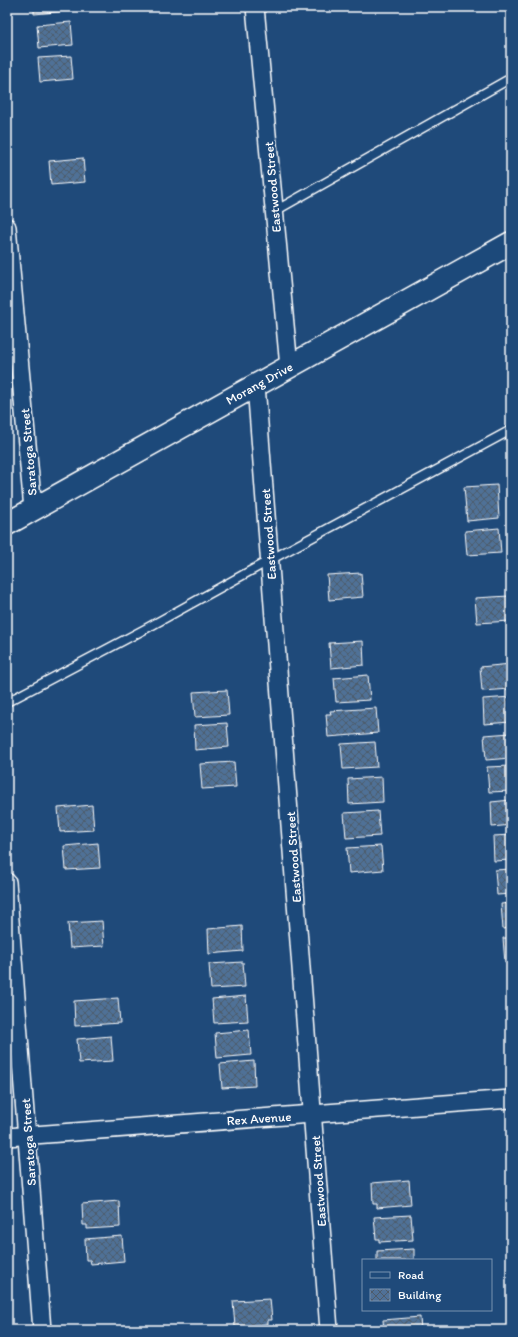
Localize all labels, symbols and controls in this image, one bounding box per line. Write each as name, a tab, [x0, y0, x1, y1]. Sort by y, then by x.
street label: Eastwood Street	[261, 141, 284, 233]
street label: Morang Drive	[223, 359, 295, 408]
street label: Saratoga Street	[17, 407, 40, 496]
street label: Eastwood Street	[258, 488, 279, 580]
street label: Eastwood Street	[283, 811, 304, 903]
street label: Saratoga Street	[18, 1097, 39, 1186]
street label: Rex Avenue	[226, 1109, 292, 1128]
street label: Eastwood Street	[308, 1135, 329, 1227]
legend	[362, 1259, 492, 1311]
text: Road	[398, 1268, 424, 1282]
text: Building	[398, 1288, 442, 1302]

